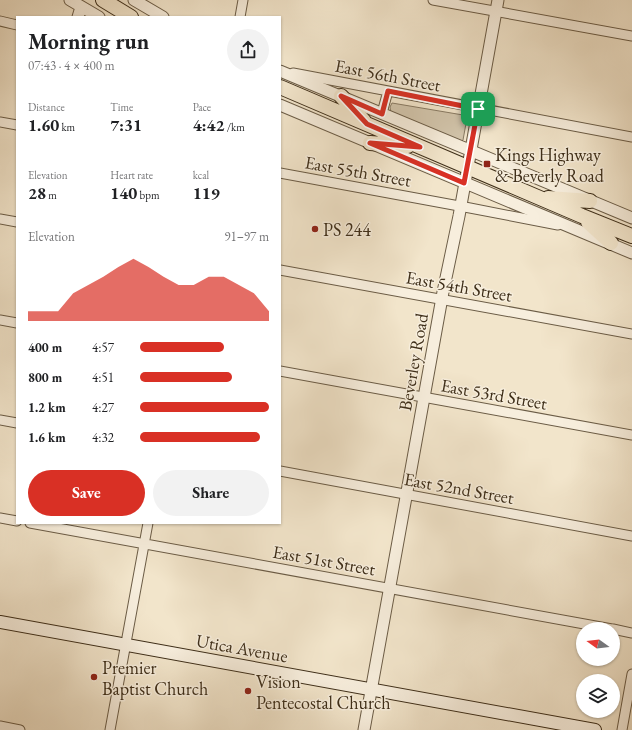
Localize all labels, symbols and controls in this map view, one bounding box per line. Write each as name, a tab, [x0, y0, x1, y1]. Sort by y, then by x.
text: Morning run	[28, 27, 149, 56]
button: share	[227, 29, 269, 71]
street label: East 56th Street	[333, 53, 443, 97]
text: 07:43 · 4 × 400 m	[28, 57, 115, 74]
pin	[461, 92, 495, 126]
icon: arrive	[467, 98, 489, 120]
text: Distance	[28, 100, 65, 114]
text: Time	[110, 100, 133, 114]
text: Pace	[193, 100, 211, 114]
text: 1.60	[28, 114, 59, 136]
text: 7:31	[110, 114, 142, 136]
text: 4:42	[193, 114, 224, 136]
text: km	[59, 120, 75, 134]
text: /km	[224, 120, 245, 134]
place label: Kings Highway & Beverly Road	[495, 143, 605, 187]
street label: East 55th Street	[303, 150, 413, 192]
marker: Kings Highway & Beverly Road	[482, 159, 492, 169]
text: Elevation	[28, 168, 68, 182]
text: Heart rate	[110, 168, 153, 182]
text: kcal	[193, 168, 209, 182]
text: 28	[28, 182, 46, 204]
text: 140	[110, 182, 137, 204]
text: 119	[193, 182, 220, 204]
text: m	[46, 188, 57, 202]
text: bpm	[137, 188, 159, 202]
place label: PS 244	[323, 218, 371, 241]
marker: PS 244	[310, 224, 320, 234]
text: Elevation	[28, 228, 75, 245]
text: 91–97 m	[224, 228, 269, 245]
street label: East 54th Street	[404, 265, 514, 307]
street label: Beverley Road	[393, 311, 433, 413]
text: 400 m	[28, 339, 62, 356]
text: 4:57	[92, 339, 114, 356]
text: 800 m	[28, 369, 62, 386]
text: 4:51	[92, 369, 114, 386]
street label: East 53rd Street	[439, 373, 549, 415]
text: 1.2 km	[28, 399, 66, 416]
text: 4:27	[92, 399, 114, 416]
text: 1.6 km	[28, 429, 66, 446]
text: 4:32	[92, 429, 114, 446]
street label: East 52nd Street	[402, 467, 516, 509]
button: Save	[28, 470, 145, 516]
button: Share	[153, 470, 269, 516]
street label: East 51st Street	[271, 540, 377, 580]
north arrow	[576, 622, 620, 666]
map controls	[576, 622, 620, 718]
street label: Utica Avenue	[194, 629, 290, 667]
place label: Premier Baptist Church	[102, 656, 208, 700]
place label: Vision Pentecostal Church	[256, 670, 391, 714]
marker: Premier Baptist Church	[89, 672, 99, 682]
button: layers	[576, 674, 620, 718]
marker: Vision Pentecostal Church	[243, 686, 253, 696]

